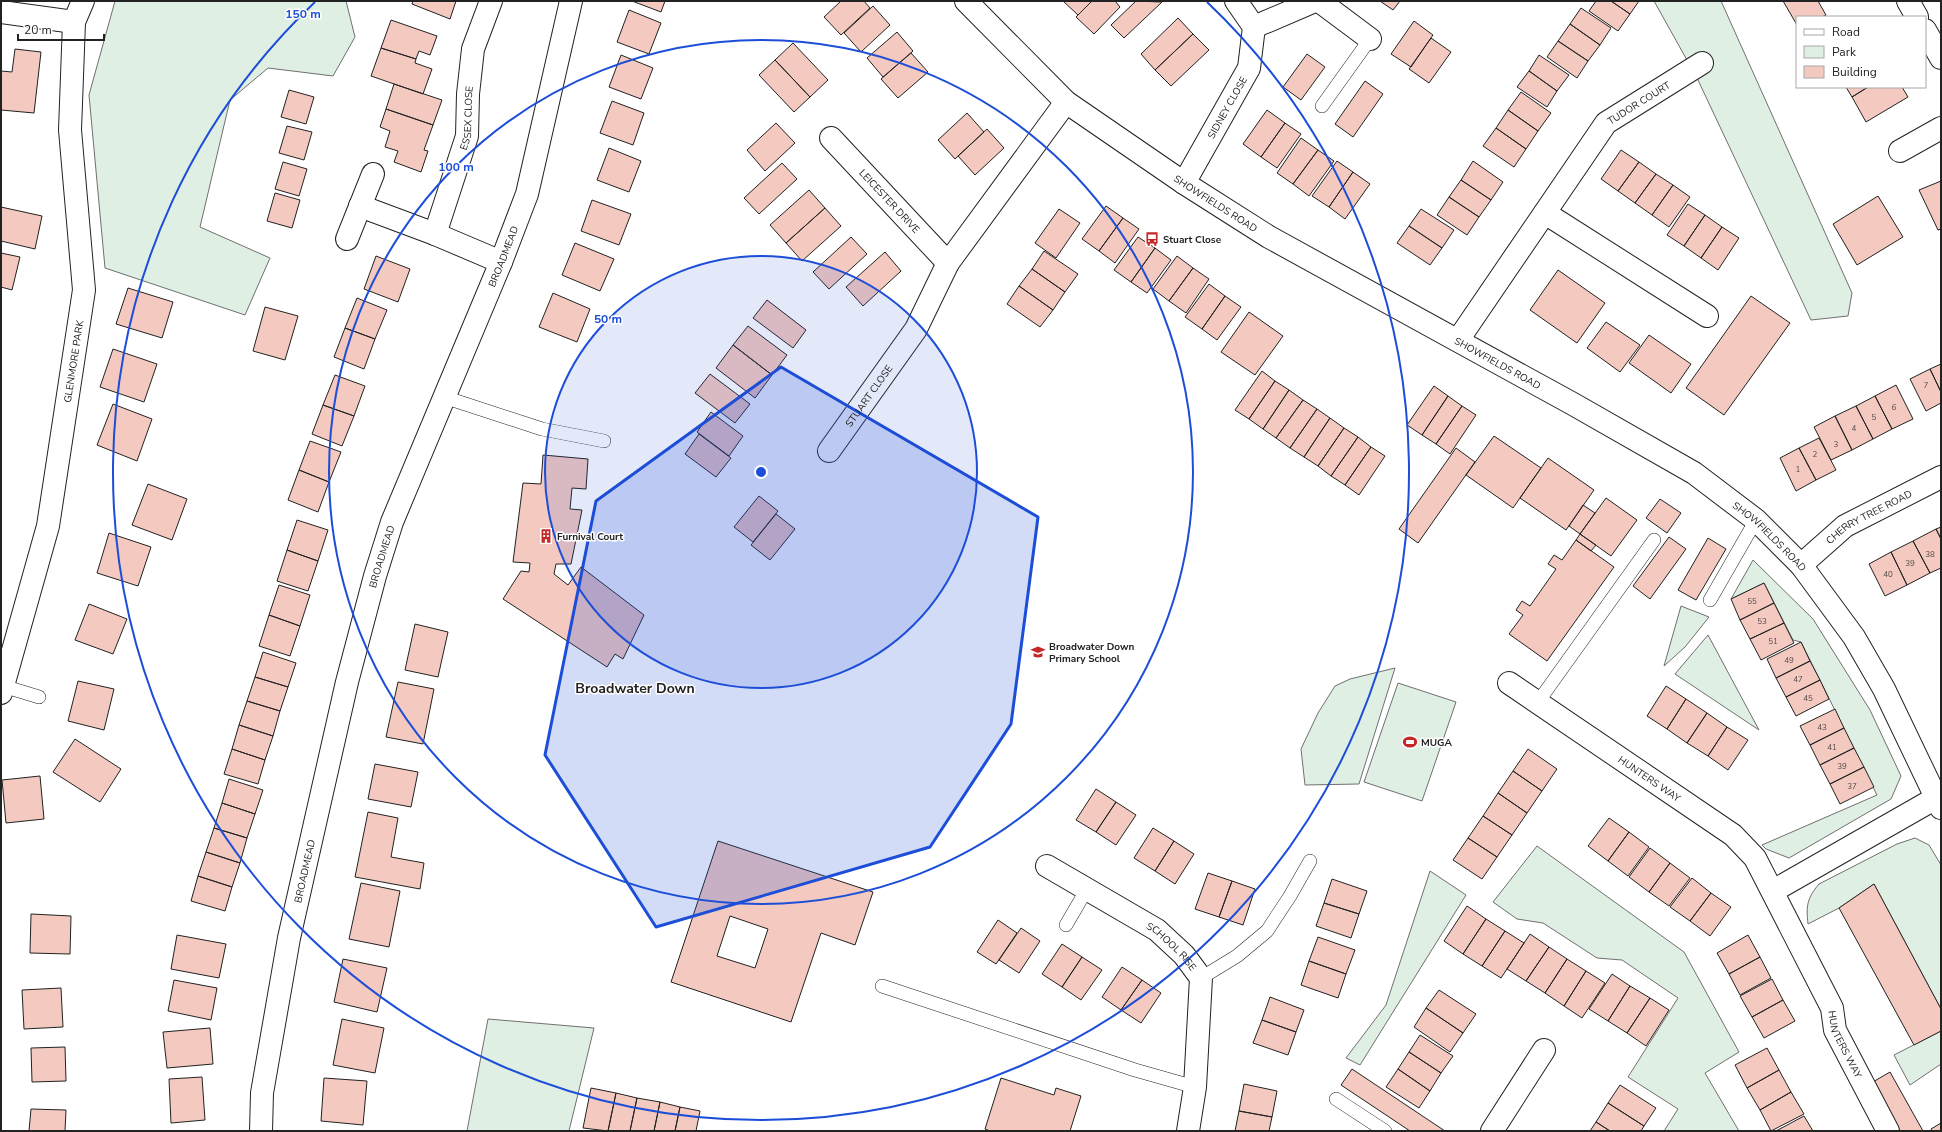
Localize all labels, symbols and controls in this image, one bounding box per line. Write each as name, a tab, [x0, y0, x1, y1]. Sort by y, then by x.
text: 150 m	[285, 6, 321, 22]
scale bar	[18, 16, 104, 42]
legend	[1796, 16, 1926, 88]
text: 20 m	[24, 22, 52, 38]
text: Road	[1832, 24, 1860, 40]
text: Park	[1832, 44, 1857, 60]
text: Building	[1832, 64, 1877, 80]
street label: SIDNEY CLOSE	[1205, 74, 1251, 141]
street label: TUDOR COURT	[1605, 79, 1673, 128]
street label: ESSEX CLOSE	[457, 85, 477, 152]
text: 100 m	[438, 159, 474, 175]
street label: LEICESTER DRIVE	[856, 166, 923, 237]
street label: SHOWFIELDS ROAD	[1171, 172, 1260, 236]
street label: BROADMEAD	[485, 224, 522, 289]
bus stop icon: Stuart Close	[1144, 231, 1160, 247]
place label: Stuart Close	[1163, 233, 1222, 247]
text: 50 m	[594, 311, 622, 327]
street label: GLENMORE PARK	[61, 319, 87, 404]
street label: SHOWFIELDS ROAD	[1452, 334, 1543, 393]
street label: STUART CLOSE	[842, 362, 896, 430]
house number: 7	[1924, 380, 1929, 391]
house number: 6	[1892, 402, 1897, 413]
house number: 5	[1872, 412, 1877, 423]
house number: 4	[1852, 423, 1857, 434]
house number: 3	[1834, 439, 1839, 450]
house number: 2	[1813, 449, 1818, 460]
house number: 1	[1796, 464, 1801, 475]
centre of rings	[754, 465, 768, 479]
street label: CHERRY TREE ROAD	[1823, 487, 1915, 548]
street label: SHOWFIELDS ROAD	[1729, 499, 1809, 574]
street label: BROADMEAD	[366, 524, 399, 589]
building icon: Furnival Court	[538, 528, 554, 544]
place label: Furnival Court	[557, 530, 623, 544]
house number: 38	[1925, 549, 1935, 560]
house number: 39	[1905, 558, 1915, 569]
house number: 40	[1883, 569, 1893, 580]
house number: 55	[1747, 596, 1757, 607]
house number: 53	[1757, 616, 1767, 627]
house number: 51	[1768, 636, 1778, 647]
place label: Broadwater Down Primary School	[1049, 640, 1134, 666]
school or university icon: Broadwater Down Primary School	[1030, 644, 1046, 660]
house number: 49	[1784, 655, 1794, 666]
house number: 47	[1793, 674, 1803, 685]
district label: Broadwater Down	[575, 679, 695, 698]
house number: 45	[1803, 693, 1813, 704]
house number: 43	[1817, 722, 1827, 733]
sports icon: MUGA	[1402, 734, 1418, 750]
place label: MUGA	[1421, 736, 1452, 750]
house number: 41	[1827, 742, 1837, 753]
street label: HUNTERS WAY	[1615, 753, 1684, 806]
house number: 39	[1837, 761, 1847, 772]
house number: 37	[1847, 781, 1857, 792]
street label: BROADMEAD	[291, 838, 319, 904]
street label: SCHOOL RISE	[1144, 919, 1199, 974]
street label: HUNTERS WAY	[1824, 1010, 1865, 1082]

